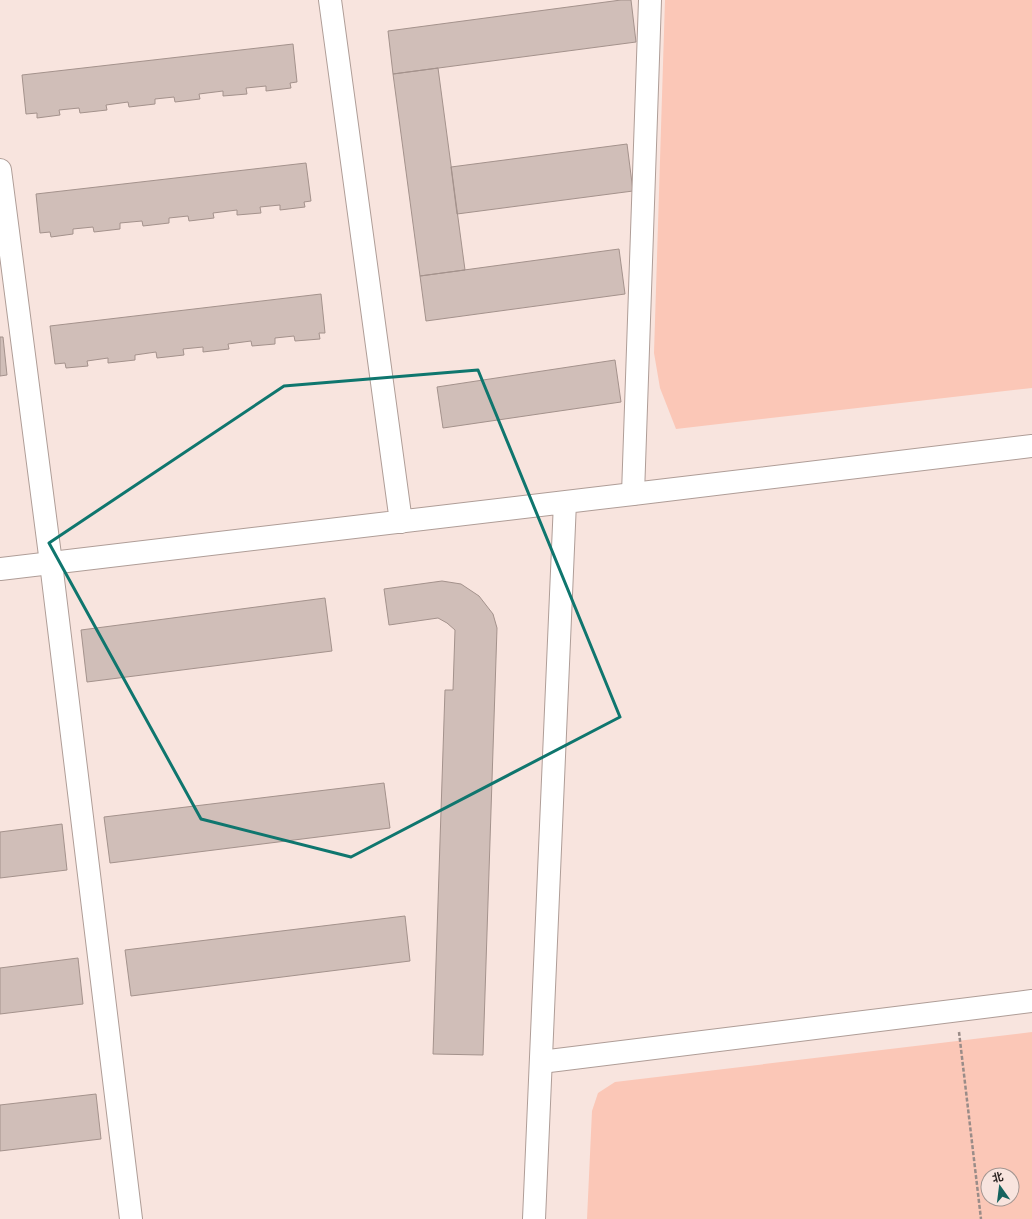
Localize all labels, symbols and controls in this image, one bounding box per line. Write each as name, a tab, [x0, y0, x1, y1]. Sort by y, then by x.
north arrow	[980, 1167, 1020, 1207]
text: 北	[991, 1169, 1005, 1185]

